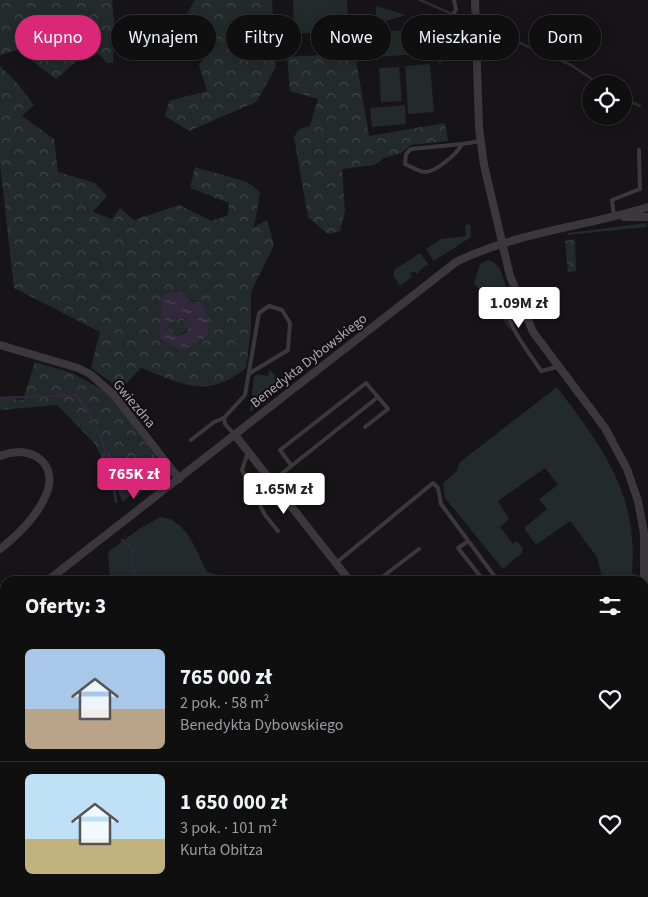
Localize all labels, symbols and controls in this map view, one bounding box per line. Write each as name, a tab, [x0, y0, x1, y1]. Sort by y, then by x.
chip: Kupno	[15, 15, 101, 60]
chip: Wynajem	[111, 15, 216, 60]
chip: Filtry	[226, 15, 301, 60]
chip: Nowe	[311, 15, 391, 60]
chip: Mieszkanie	[401, 15, 519, 60]
chip: Dom	[529, 15, 601, 60]
map controls	[582, 75, 632, 125]
button: locate	[582, 75, 632, 125]
pin: 1.09M zł	[467, 286, 571, 329]
text: 1.09M zł	[490, 292, 548, 314]
street label: Benedykta Dybowskiego	[246, 309, 372, 413]
street label: Gwiezdna	[108, 376, 160, 432]
pin: 765K zł	[88, 458, 180, 500]
text: 765K zł	[108, 463, 160, 485]
pin: 1.65M zł	[232, 472, 336, 515]
text: 1.65M zł	[255, 478, 313, 500]
text: Oferty: 3	[25, 591, 106, 621]
icon: filters	[596, 592, 624, 620]
text: 765 000 zł	[180, 662, 272, 692]
icon: home	[65, 669, 125, 729]
icon: heart	[596, 685, 624, 713]
text: 2 pok. · 58 m²	[180, 692, 269, 714]
text: Benedykta Dybowskiego	[180, 714, 343, 736]
text: 1 650 000 zł	[180, 787, 287, 817]
icon: home	[65, 794, 125, 854]
icon: heart	[596, 810, 624, 838]
text: 3 pok. · 101 m²	[180, 817, 277, 839]
text: Kurta Obitza	[180, 839, 263, 861]

